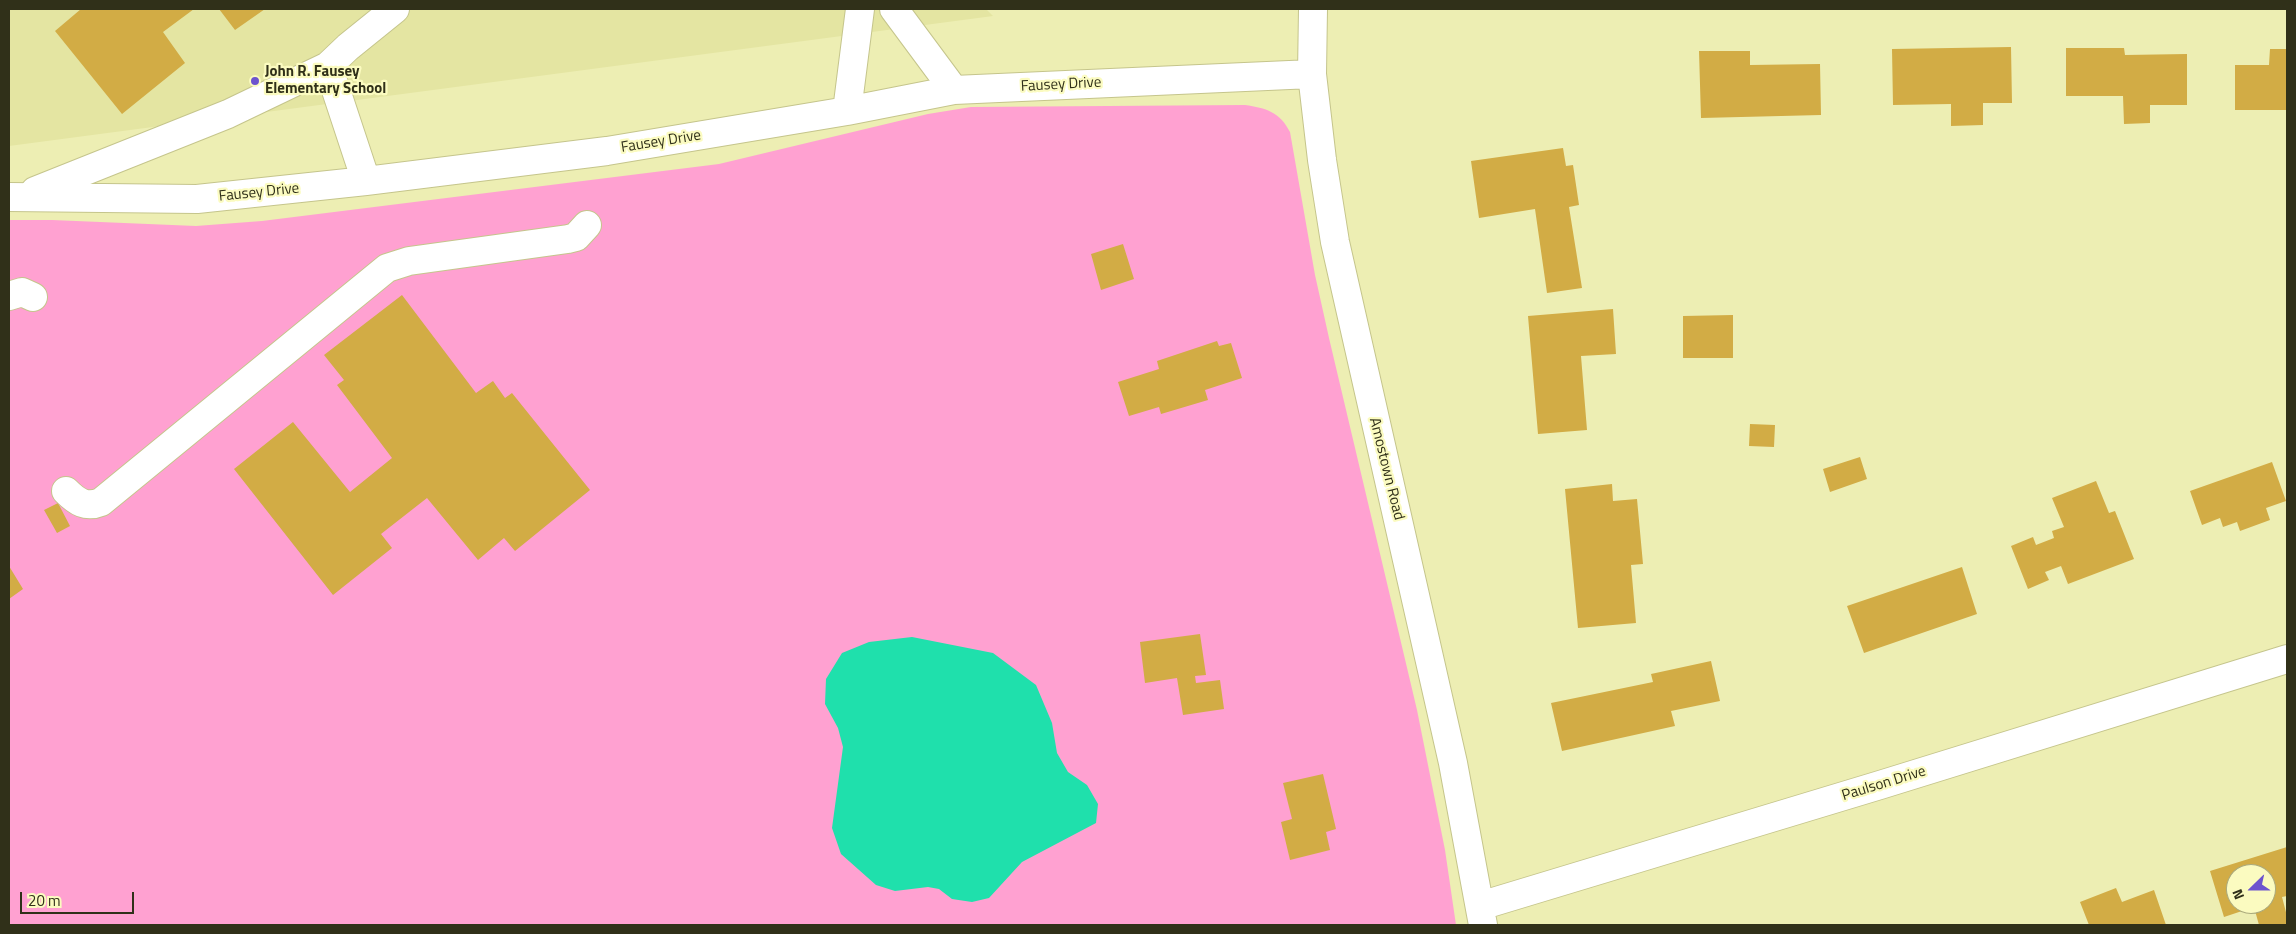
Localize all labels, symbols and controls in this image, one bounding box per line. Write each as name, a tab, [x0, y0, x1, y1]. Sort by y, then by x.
place label: John R. Fausey Elementary School	[265, 63, 386, 98]
street label: Fausey Drive	[1020, 74, 1102, 96]
marker: John R. Fausey Elementary School	[249, 75, 261, 87]
street label: Fausey Drive	[620, 127, 702, 157]
street label: Fausey Drive	[218, 180, 300, 206]
street label: Amostown Road	[1365, 416, 1407, 522]
street label: Paulson Drive	[1840, 763, 1928, 805]
north arrow	[2226, 864, 2276, 914]
scale bar	[22, 882, 136, 914]
text: N	[2226, 886, 2249, 903]
text: 20 m	[28, 889, 61, 912]

